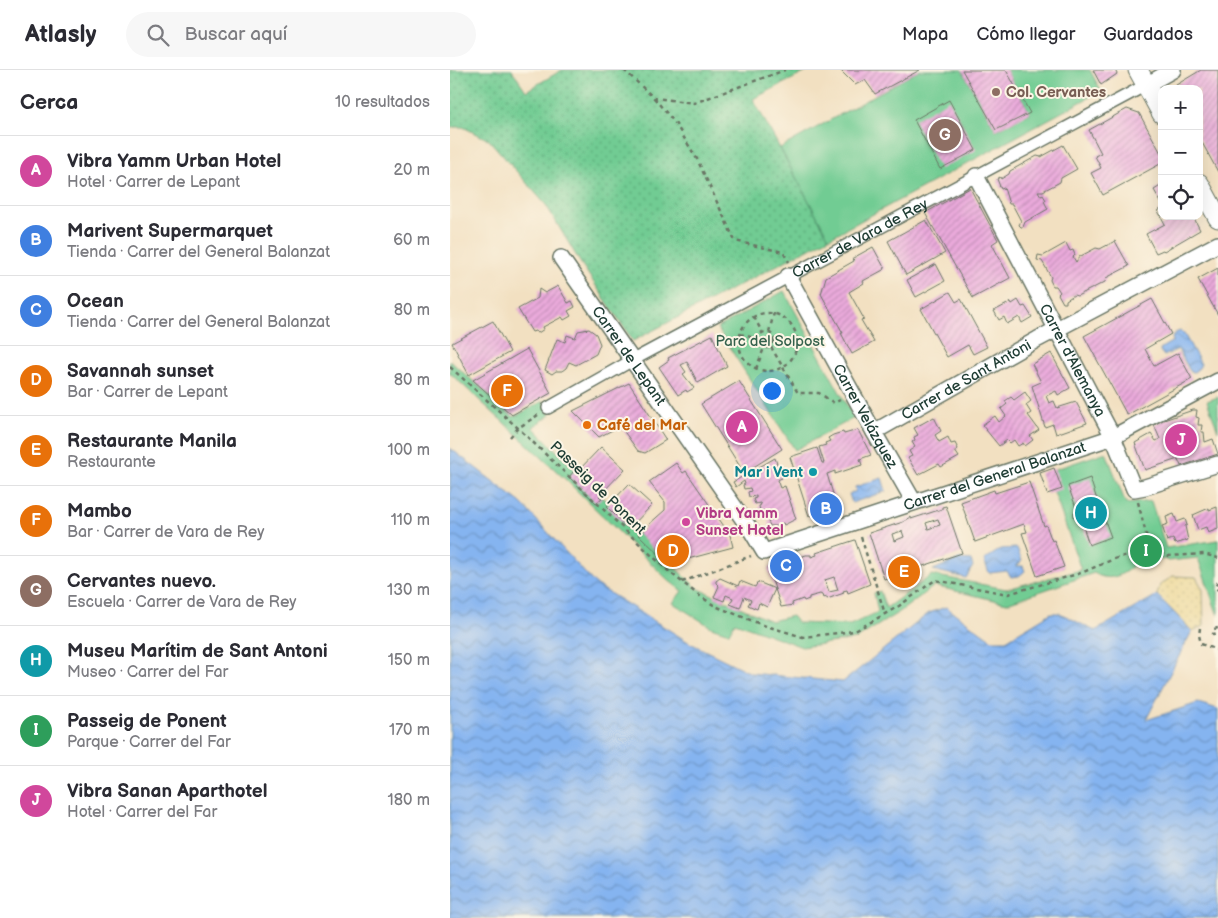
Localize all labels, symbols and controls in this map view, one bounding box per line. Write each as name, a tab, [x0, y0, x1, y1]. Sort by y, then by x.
search box	[126, 12, 476, 57]
text: Atlasly	[25, 20, 96, 49]
icon: search	[144, 21, 172, 49]
text: Buscar aquí	[184, 23, 287, 46]
text: Mapa	[902, 24, 948, 45]
text: Cómo llegar	[976, 24, 1075, 45]
text: Guardados	[1103, 24, 1193, 45]
place label: Col. Cervantes	[1006, 83, 1106, 102]
map controls	[1158, 85, 1203, 220]
button: +	[1158, 85, 1203, 130]
marker: Col. Cervantes	[990, 86, 1002, 98]
text: Cerca	[20, 90, 78, 115]
text: 10 resultados	[335, 93, 430, 112]
pin: G	[929, 116, 961, 154]
button: −	[1158, 130, 1203, 175]
text: Vibra Yamm Urban Hotel	[67, 150, 281, 173]
text: A	[31, 161, 41, 180]
text: 20 m	[394, 161, 430, 180]
text: Hotel · Carrer de Lepant	[67, 173, 240, 192]
button: locate	[1158, 175, 1203, 220]
street label: Carrer de Vara de Rey	[789, 194, 931, 282]
text: Marivent Supermarquet	[67, 220, 273, 243]
text: B	[30, 231, 42, 250]
text: 60 m	[393, 231, 430, 250]
text: Tienda · Carrer del General Balanzat	[67, 243, 330, 262]
text: Ocean	[67, 290, 124, 313]
text: C	[30, 301, 42, 320]
text: 80 m	[394, 301, 430, 320]
street label: Carrer d'Alemanya	[1035, 301, 1110, 420]
street label: Carrer de Lepant	[588, 302, 671, 409]
text: Tienda · Carrer del General Balanzat	[67, 313, 330, 332]
park label: Parc del Solpost	[715, 332, 825, 351]
street label: Carrer de Sant Antoni	[898, 335, 1035, 424]
text: Savannah sunset	[67, 360, 214, 383]
street label: Carrer Velázquez	[829, 360, 903, 472]
text: D	[30, 371, 42, 390]
text: 80 m	[394, 371, 430, 390]
pin: F	[491, 372, 523, 410]
your location	[759, 378, 785, 404]
text: Bar · Carrer de Lepant	[67, 383, 228, 402]
pin: A	[726, 408, 758, 446]
place label: Café del Mar	[597, 416, 688, 435]
marker: Café del Mar	[581, 419, 593, 431]
pin: J	[1165, 421, 1197, 459]
text: Restaurante Manila	[67, 430, 237, 453]
street label: Passeig de Ponent	[546, 437, 650, 539]
street label: Carrer del General Balanzat	[901, 437, 1088, 515]
text: E	[31, 441, 41, 460]
text: 100 m	[387, 441, 430, 460]
text: Restaurante	[67, 453, 156, 472]
place label: Mar i Vent	[734, 463, 803, 482]
marker: Mar i Vent	[807, 466, 819, 478]
pin: B	[810, 490, 842, 528]
pin: H	[1075, 494, 1107, 532]
text: Mambo	[67, 500, 132, 523]
place label: Vibra Yamm Sunset Hotel	[696, 504, 784, 540]
text: F	[31, 511, 41, 530]
text: 110 m	[391, 511, 430, 530]
marker: Vibra Yamm Sunset Hotel	[680, 516, 692, 528]
text: Bar · Carrer de Vara de Rey	[67, 523, 264, 542]
pin: D	[657, 532, 689, 570]
pin: I	[1130, 532, 1162, 570]
pin: C	[770, 547, 802, 585]
pin: E	[888, 553, 920, 591]
text: Cervantes nuevo.	[67, 570, 216, 593]
text: G	[30, 581, 42, 600]
text: 130 m	[387, 581, 430, 600]
text: Escuela · Carrer de Vara de Rey	[67, 593, 297, 612]
text: Museu Marítim de Sant Antoni	[67, 640, 328, 663]
text: H	[30, 651, 42, 670]
text: 150 m	[388, 651, 430, 670]
text: Museo · Carrer del Far	[67, 663, 228, 682]
text: Passeig de Ponent	[67, 710, 227, 733]
text: I	[33, 721, 39, 740]
text: 170 m	[389, 721, 430, 740]
text: Parque · Carrer del Far	[67, 733, 231, 752]
text: Vibra Sanan Aparthotel	[67, 780, 267, 803]
text: J	[32, 791, 40, 810]
text: 180 m	[388, 791, 430, 810]
text: Hotel · Carrer del Far	[67, 803, 217, 822]

